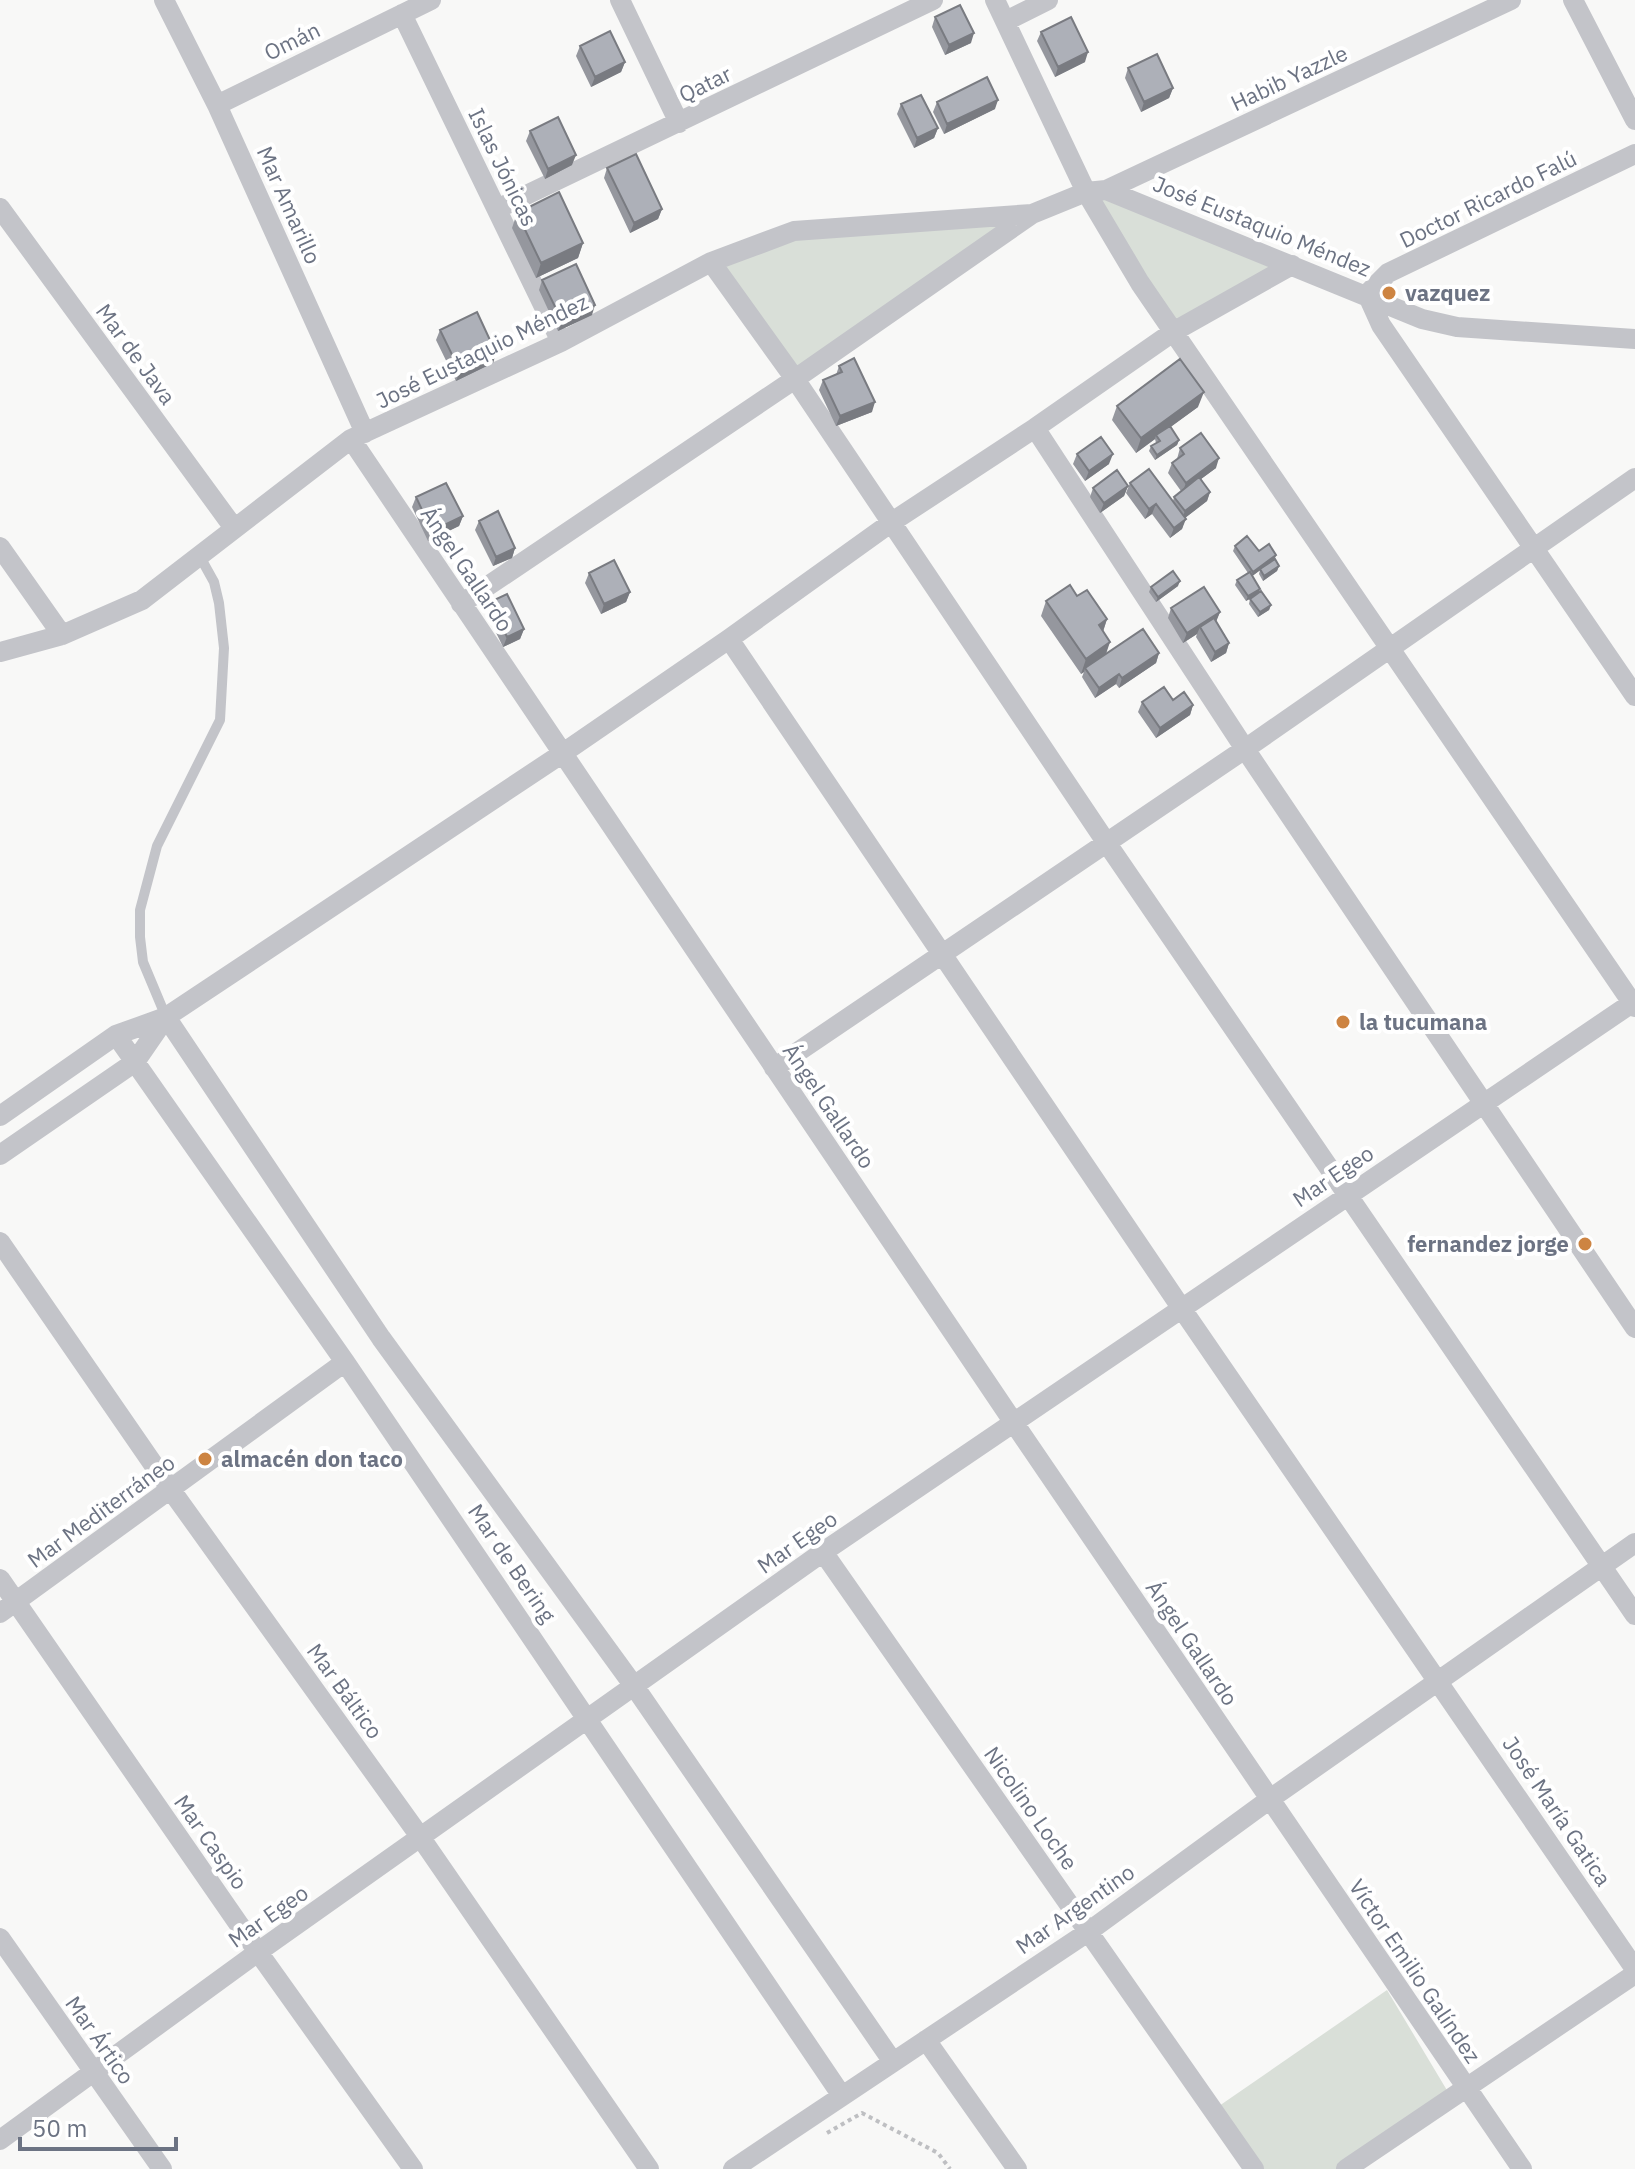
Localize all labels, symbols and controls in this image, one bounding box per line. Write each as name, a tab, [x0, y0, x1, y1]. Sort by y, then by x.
street label: Omán	[259, 15, 325, 67]
street label: Habib Yazzle	[1226, 38, 1352, 117]
street label: Qatar	[674, 58, 736, 109]
street label: Islas Jónicas	[462, 103, 545, 231]
street label: Mar Amarillo	[251, 141, 328, 268]
street label: Doctor Ricardo Falú	[1394, 143, 1581, 254]
street label: José Eustaquio Méndez	[1149, 169, 1375, 283]
place label: vazquez	[1405, 278, 1490, 307]
marker: vazquez	[1380, 284, 1398, 302]
street label: José Eustaquio Méndez	[371, 287, 593, 415]
street label: Mar de Java	[90, 297, 183, 410]
street label: Ángel Gallardo	[415, 501, 520, 637]
place label: la tucumana	[1359, 1007, 1487, 1036]
marker: la tucumana	[1334, 1013, 1352, 1031]
street label: Ángel Gallardo	[777, 1038, 882, 1174]
street label: Mar Egeo	[1287, 1138, 1379, 1213]
place label: fernandez jorge	[1407, 1229, 1569, 1258]
marker: fernandez jorge	[1576, 1235, 1594, 1253]
place label: almacén don taco	[221, 1444, 403, 1473]
street label: Mar Mediterráneo	[21, 1447, 180, 1574]
marker: almacén don taco	[196, 1450, 214, 1468]
street label: Mar de Bering	[462, 1498, 563, 1628]
street label: Mar Egeo	[751, 1503, 842, 1580]
street label: Ángel Gallardo	[1140, 1575, 1245, 1711]
street label: Mar Báltico	[301, 1637, 390, 1744]
street label: José María Gatica	[1497, 1730, 1618, 1891]
street label: Nicolino Loche	[978, 1740, 1085, 1875]
street label: Mar Caspio	[168, 1789, 255, 1895]
street label: Mar Argentino	[1010, 1857, 1140, 1960]
street label: Víctor Emilio Galíndez	[1343, 1873, 1488, 2068]
street label: Mar Egeo	[222, 1877, 313, 1954]
street label: Mar Ártico	[59, 1990, 141, 2090]
scale bar	[20, 2101, 176, 2151]
text: 50 m	[32, 2112, 87, 2144]

